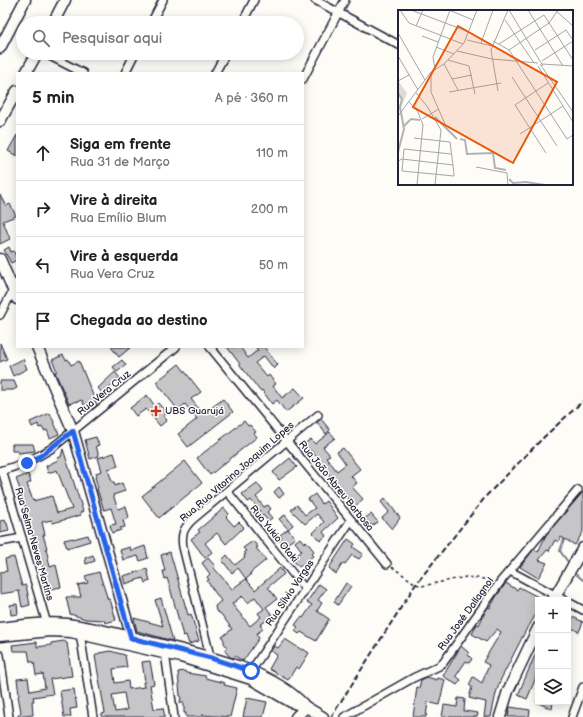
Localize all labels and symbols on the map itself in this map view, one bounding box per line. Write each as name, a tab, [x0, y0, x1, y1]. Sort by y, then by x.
inset map	[398, 10, 573, 185]
street label: Rua Vera Cruz	[75, 368, 133, 418]
marker: UBS Guarujá	[150, 405, 162, 417]
place label: UBS Guarujá	[165, 405, 224, 417]
street label: Rua Rua Vitorino Joaquim Lopes	[178, 419, 296, 525]
street label: Rua João Abreu Barbosa	[296, 438, 376, 534]
route end	[18, 454, 36, 472]
street label: Rua Selma Neves Martins	[12, 486, 56, 602]
street label: Rua Yukio Otaki	[247, 503, 301, 565]
street label: Rua Sílvio Vargas	[263, 557, 317, 629]
street label: Rua José Dallagnol	[436, 575, 496, 653]
route start	[242, 662, 260, 680]

